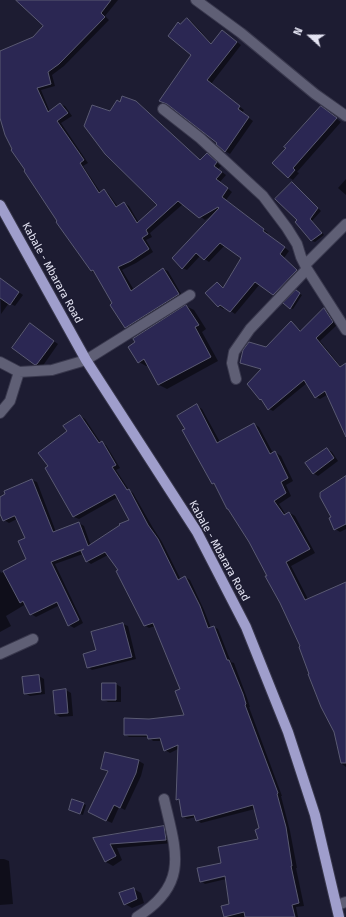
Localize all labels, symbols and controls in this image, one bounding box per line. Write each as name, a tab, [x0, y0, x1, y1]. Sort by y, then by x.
north arrow	[290, 16, 330, 56]
text: N	[291, 26, 306, 37]
street label: Kabale - Mbarara Road	[19, 220, 85, 326]
street label: Kabale - Mbarara Road	[186, 498, 252, 604]

